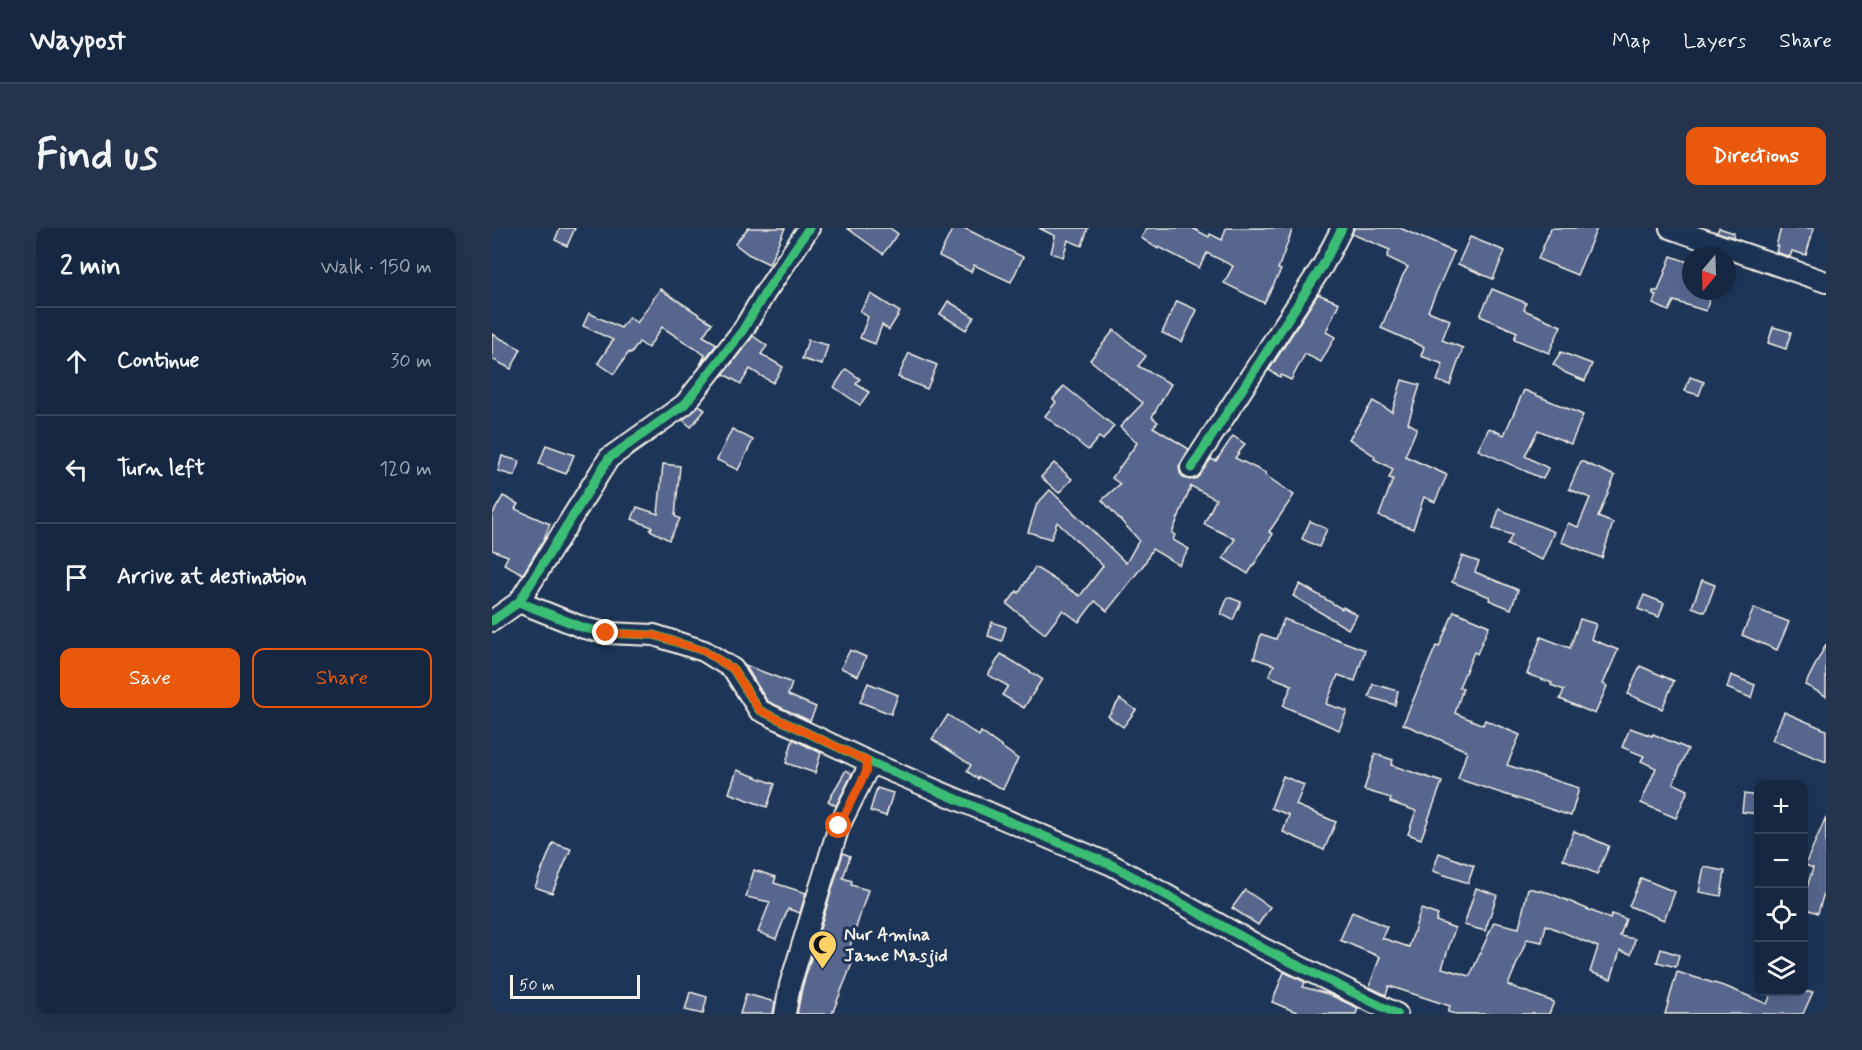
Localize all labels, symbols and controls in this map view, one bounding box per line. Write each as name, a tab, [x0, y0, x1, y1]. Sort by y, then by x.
text: Waypost	[30, 23, 126, 60]
text: Map	[1612, 27, 1650, 55]
text: Layers	[1683, 27, 1746, 55]
text: Share	[1779, 27, 1832, 55]
button: Directions	[1686, 127, 1826, 185]
text: Find us	[36, 129, 158, 184]
north arrow	[1682, 246, 1736, 300]
text: 2 min	[60, 250, 121, 284]
text: Walk · 150 m	[320, 254, 432, 281]
icon: ahead	[60, 345, 93, 378]
text: Continue	[117, 347, 199, 375]
text: 30 m	[390, 348, 432, 375]
icon: left	[60, 453, 93, 486]
text: Turn left	[117, 455, 205, 483]
text: 120 m	[379, 456, 432, 483]
icon: arrive	[60, 561, 93, 594]
text: Arrive at destination	[117, 563, 307, 591]
route end	[592, 619, 618, 645]
button: Save	[60, 648, 240, 708]
button: Share	[252, 648, 432, 708]
map controls	[1754, 780, 1808, 996]
button: +	[1754, 780, 1808, 834]
route start	[825, 812, 851, 838]
button: −	[1754, 834, 1808, 888]
button: locate	[1754, 888, 1808, 942]
place label: Nur Amina Jame Masjid	[844, 923, 948, 968]
mosque icon: Nur Amina Jame Masjid	[807, 928, 839, 970]
button: layers	[1754, 942, 1808, 996]
scale bar	[510, 972, 640, 1000]
text: 50 m	[519, 975, 555, 996]

